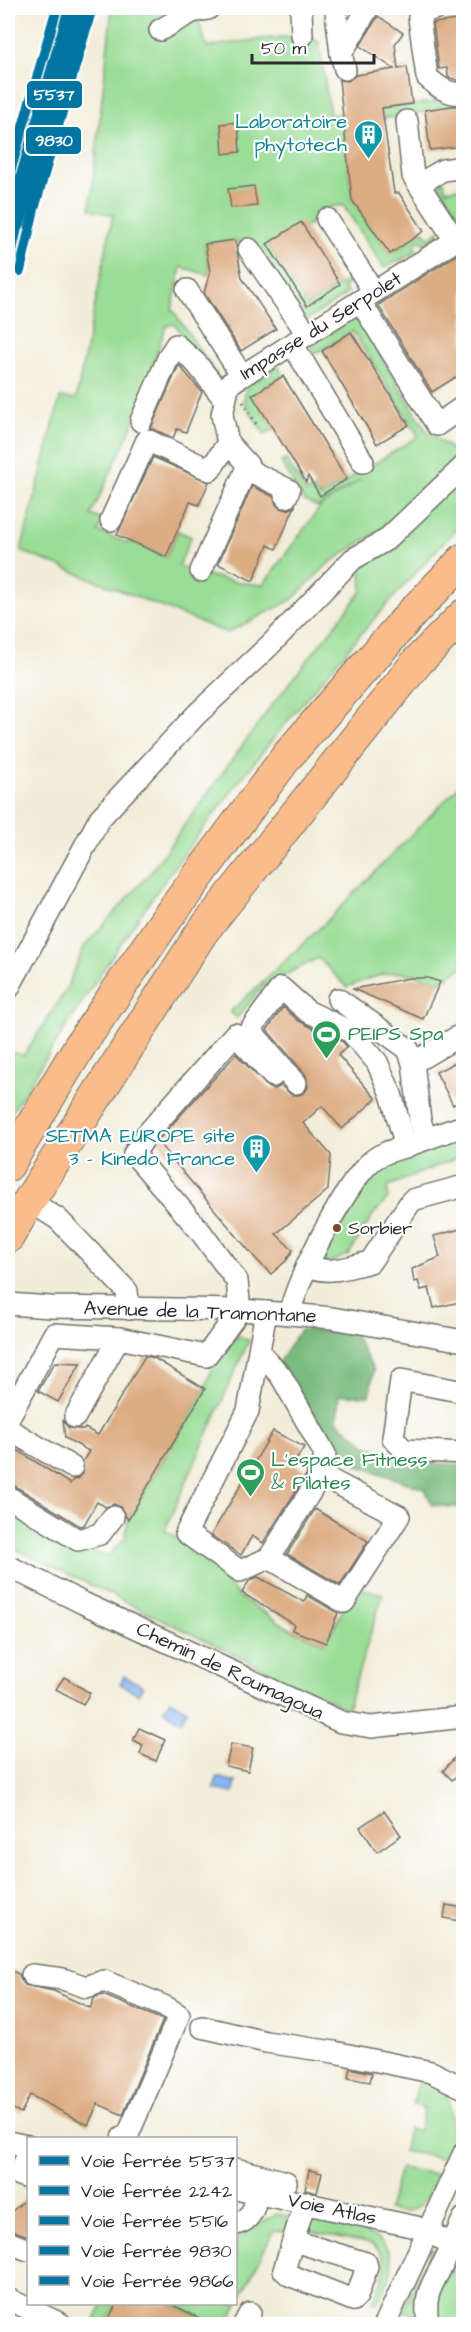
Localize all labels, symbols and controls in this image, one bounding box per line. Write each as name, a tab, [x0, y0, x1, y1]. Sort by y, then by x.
scale bar	[252, 27, 374, 65]
text: 50 m	[261, 36, 306, 61]
line badge: 5537	[26, 80, 83, 109]
text: 5537	[34, 84, 74, 106]
place label: Laboratoire phytotech	[235, 108, 347, 160]
building icon: Laboratoire phytotech	[352, 118, 384, 160]
line badge: 9830	[25, 126, 82, 155]
text: 9830	[35, 130, 73, 152]
street label: Impasse du Serpolet	[235, 265, 407, 387]
sports icon: PEIPS Spa	[311, 1018, 343, 1060]
place label: PEIPS Spa	[348, 1020, 443, 1048]
place label: SETMA EUROPE site 3 - Kinedo France	[45, 1122, 235, 1173]
building icon: SETMA EUROPE site 3 - Kinedo France	[240, 1132, 272, 1174]
place label: Sorbier	[348, 1216, 412, 1241]
marker: Sorbier	[331, 1222, 343, 1234]
street label: Avenue de la Tramontane	[83, 1294, 317, 1330]
place label: L'espace Fitness & Pilates	[271, 1446, 428, 1497]
sports icon: L'espace Fitness & Pilates	[234, 1456, 266, 1498]
street label: Chemin de Roumagoua	[131, 1615, 328, 1728]
legend	[27, 2137, 237, 2305]
text: Voie ferrée 5537	[81, 2149, 235, 2174]
text: Voie ferrée 2242	[81, 2179, 233, 2204]
street label: Voie Atlas	[285, 2186, 379, 2232]
text: Voie ferrée 5516	[81, 2209, 228, 2234]
text: Voie ferrée 9830	[81, 2239, 232, 2264]
text: Voie ferrée 9866	[81, 2269, 234, 2294]

